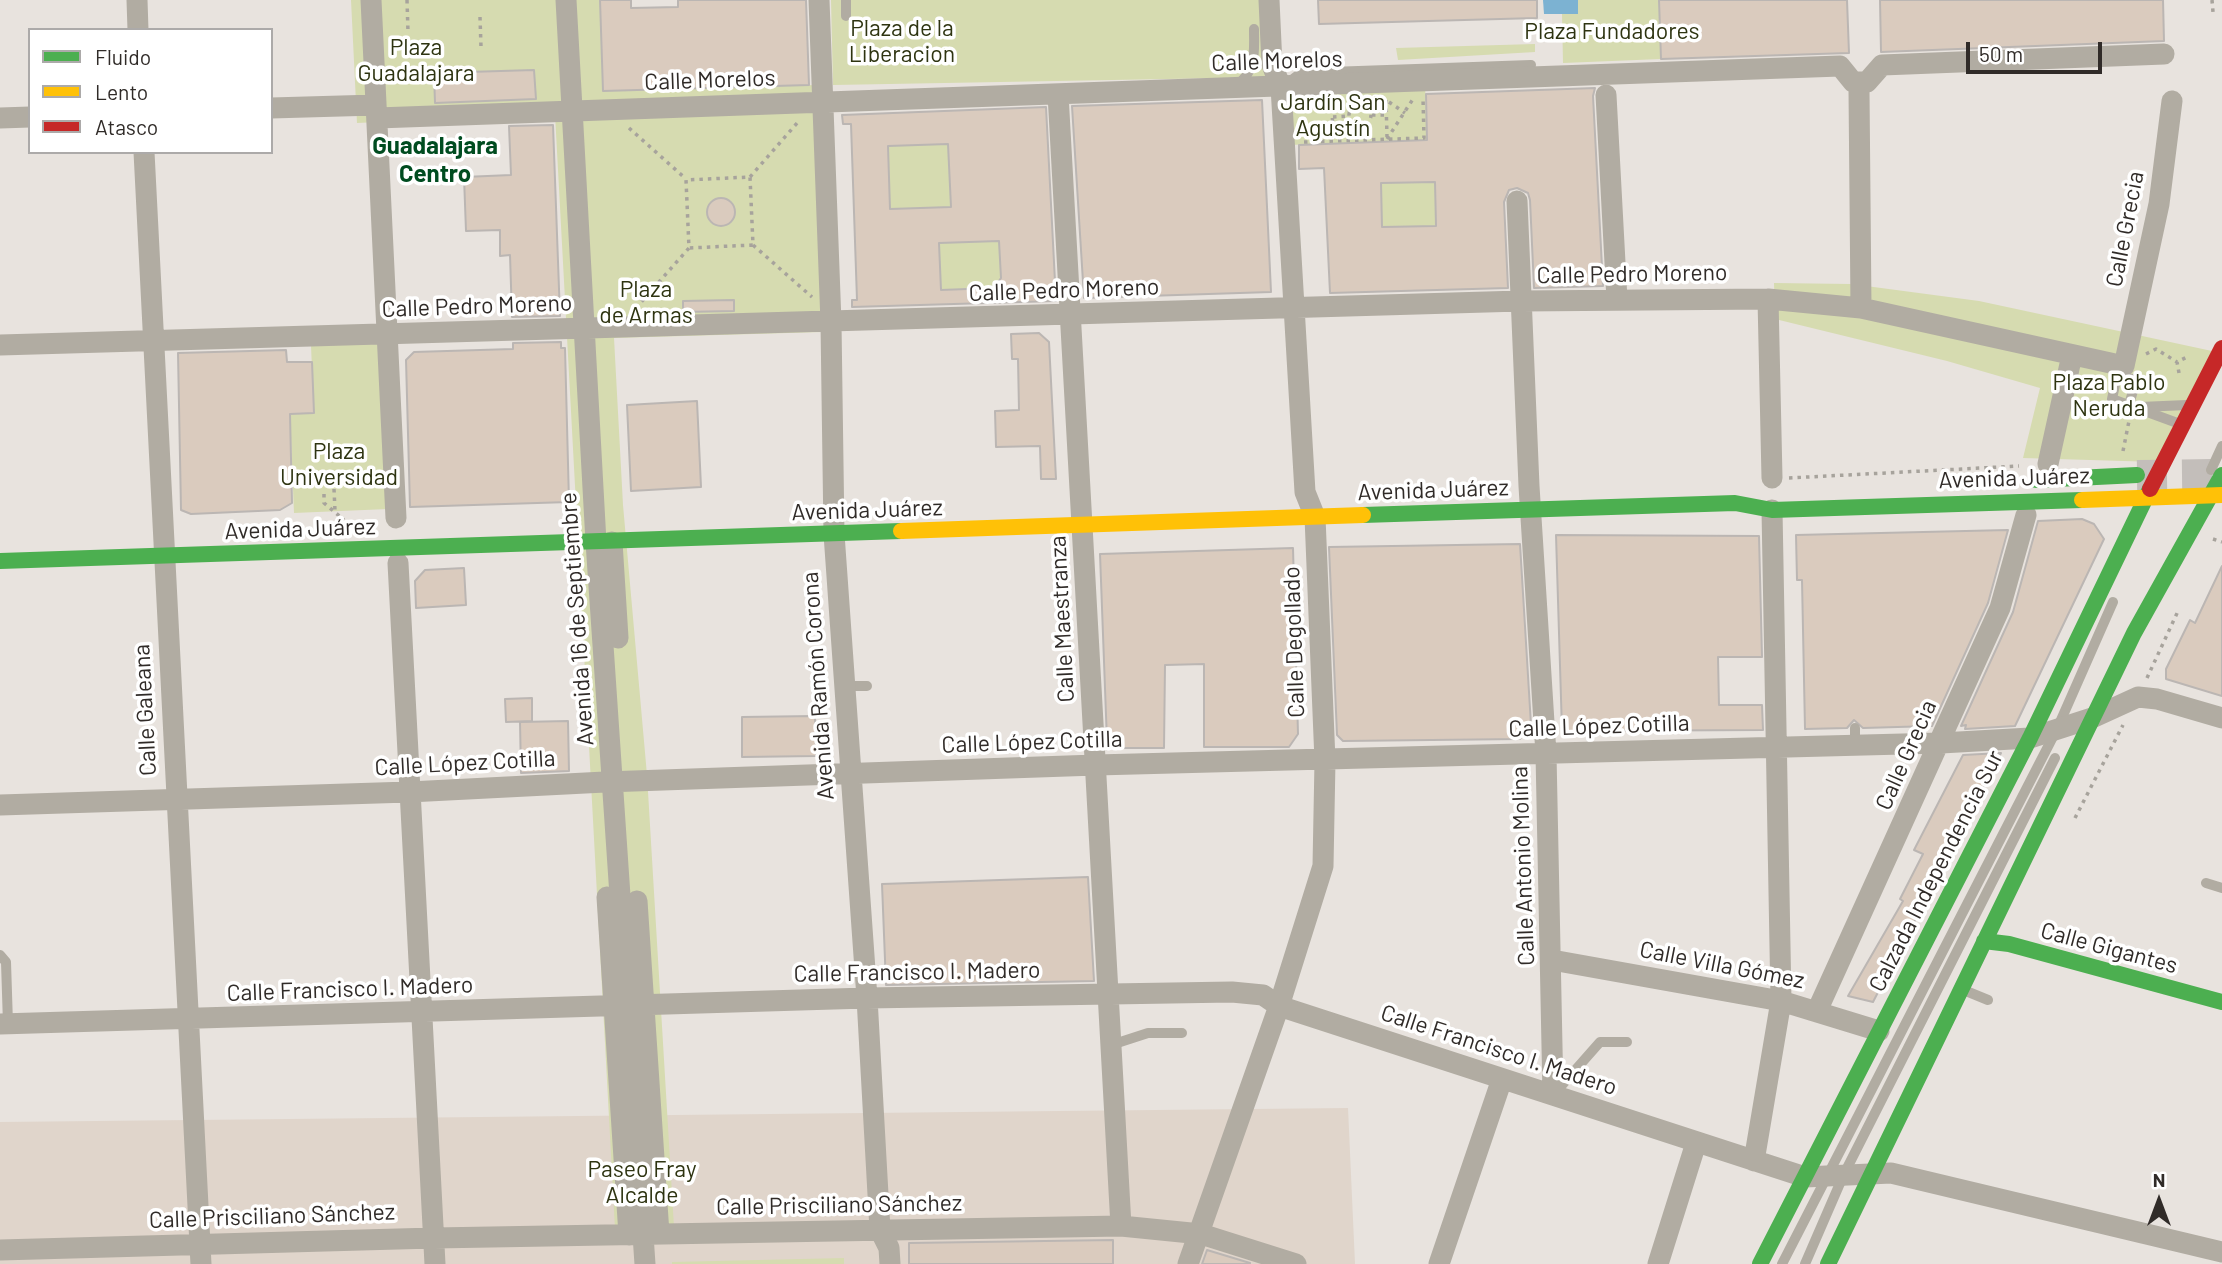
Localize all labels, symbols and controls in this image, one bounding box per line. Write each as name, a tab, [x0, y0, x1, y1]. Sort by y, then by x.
park label: Plaza de la Liberacion	[849, 14, 955, 68]
park label: Plaza Fundadores	[1524, 17, 1700, 45]
legend	[28, 28, 273, 154]
scale bar	[1970, 28, 2106, 72]
park label: Plaza Guadalajara	[357, 33, 475, 87]
text: 50 m	[1979, 41, 2023, 66]
text: Fluido	[95, 44, 151, 69]
street label: Calle Morelos	[1211, 45, 1343, 77]
street label: Calle Morelos	[644, 64, 776, 96]
text: Lento	[95, 79, 148, 104]
park label: Jardín San Agustín	[1280, 88, 1386, 142]
text: Atasco	[95, 114, 158, 139]
district label: Guadalajara Centro	[372, 132, 498, 188]
street label: Calle Grecia	[2100, 169, 2150, 289]
street label: Calle Pedro Moreno	[1536, 259, 1728, 289]
street label: Calle Pedro Moreno	[968, 273, 1160, 307]
park label: Plaza de Armas	[599, 275, 693, 329]
street label: Calle Pedro Moreno	[381, 289, 573, 323]
park label: Plaza Pablo Neruda	[2053, 368, 2165, 422]
park label: Plaza Universidad	[280, 437, 398, 491]
street label: Avenida Juárez	[1938, 462, 2090, 494]
street label: Avenida Juárez	[1357, 474, 1509, 506]
street label: Avenida 16 de Septiembre	[554, 491, 600, 747]
street label: Avenida Juárez	[791, 494, 943, 526]
street label: Avenida Juárez	[224, 513, 376, 545]
street label: Calle Maestranza	[1044, 535, 1080, 703]
street label: Calle Degollado	[1278, 566, 1310, 718]
street label: Avenida Ramón Corona	[796, 571, 840, 801]
street label: Calle Galeana	[128, 643, 162, 777]
street label: Calle Grecia	[1870, 696, 1942, 814]
street label: Calle López Cotilla	[1508, 709, 1690, 743]
street label: Calle López Cotilla	[941, 725, 1123, 759]
street label: Calle López Cotilla	[374, 744, 556, 782]
street label: Calzada Independencia Sur	[1863, 746, 2009, 996]
street label: Calle Antonio Molina	[1506, 766, 1540, 966]
street label: Calle Gigantes	[2038, 916, 2180, 980]
street label: Calle Villa Gómez	[1637, 936, 1807, 994]
street label: Calle Francisco I. Madero	[793, 956, 1041, 988]
street label: Calle Francisco I. Madero	[226, 971, 474, 1007]
street label: Calle Francisco I. Madero	[1377, 999, 1621, 1101]
park label: Paseo Fray Alcalde	[587, 1155, 697, 1209]
north arrow	[2124, 1166, 2194, 1236]
text: N	[2153, 1168, 2165, 1191]
street label: Calle Prisciliano Sánchez	[716, 1189, 962, 1221]
street label: Calle Prisciliano Sánchez	[149, 1198, 395, 1234]

